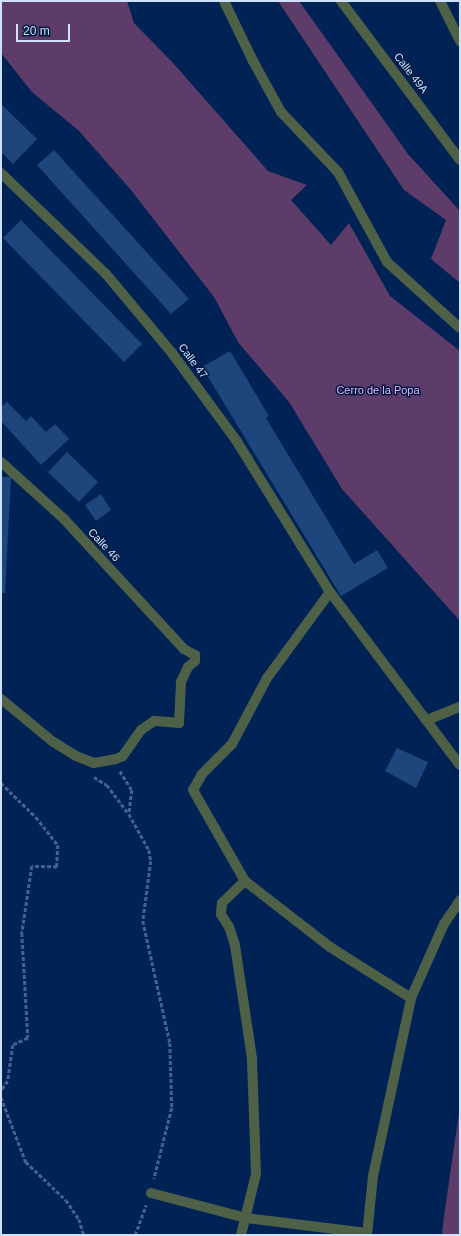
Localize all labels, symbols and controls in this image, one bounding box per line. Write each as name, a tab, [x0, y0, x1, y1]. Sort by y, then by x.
scale bar	[18, 16, 72, 42]
text: 20 m	[23, 24, 50, 38]
street label: Calle 49A	[391, 50, 431, 96]
street label: Calle 47	[176, 341, 210, 381]
park label: Cerro de la Popa	[336, 383, 420, 397]
street label: Calle 46	[85, 526, 123, 564]

